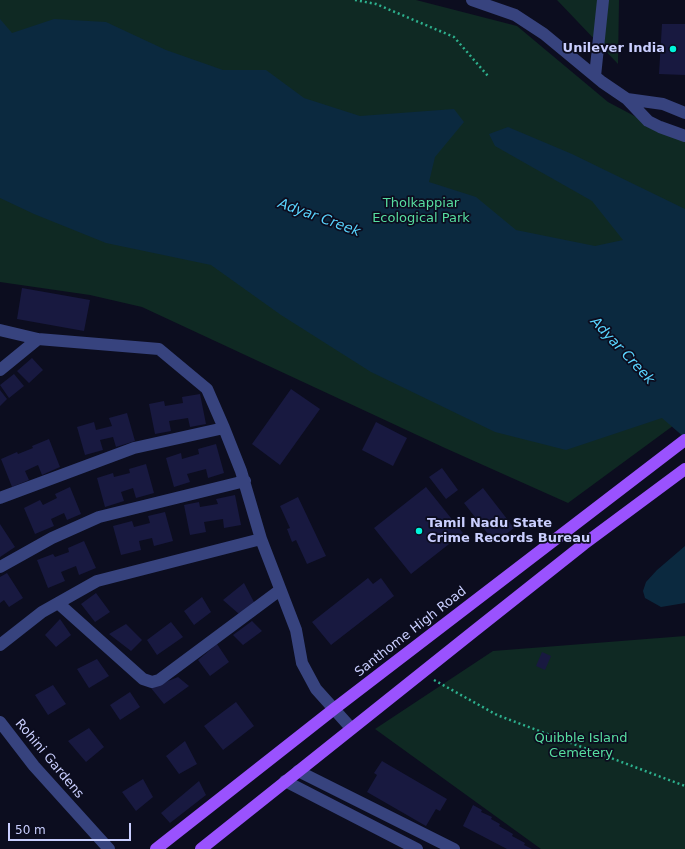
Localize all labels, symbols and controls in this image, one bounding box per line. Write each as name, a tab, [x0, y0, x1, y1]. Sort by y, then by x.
place label: Unilever India	[563, 41, 665, 57]
marker: Unilever India	[668, 44, 678, 54]
water label: Adyar Creek	[276, 195, 362, 241]
park label: Tholkappiar Ecological Park	[372, 196, 470, 227]
water label: Adyar Creek	[586, 314, 658, 388]
place label: Tamil Nadu State Crime Records Bureau	[427, 516, 590, 547]
marker: Tamil Nadu State Crime Records Bureau	[414, 526, 424, 536]
street label: Santhome High Road	[352, 584, 470, 680]
street label: Rohini Gardens	[11, 716, 87, 802]
park label: Quibble Island Cemetery	[534, 731, 628, 762]
scale bar	[10, 815, 133, 841]
text: 50 m	[15, 823, 46, 837]

